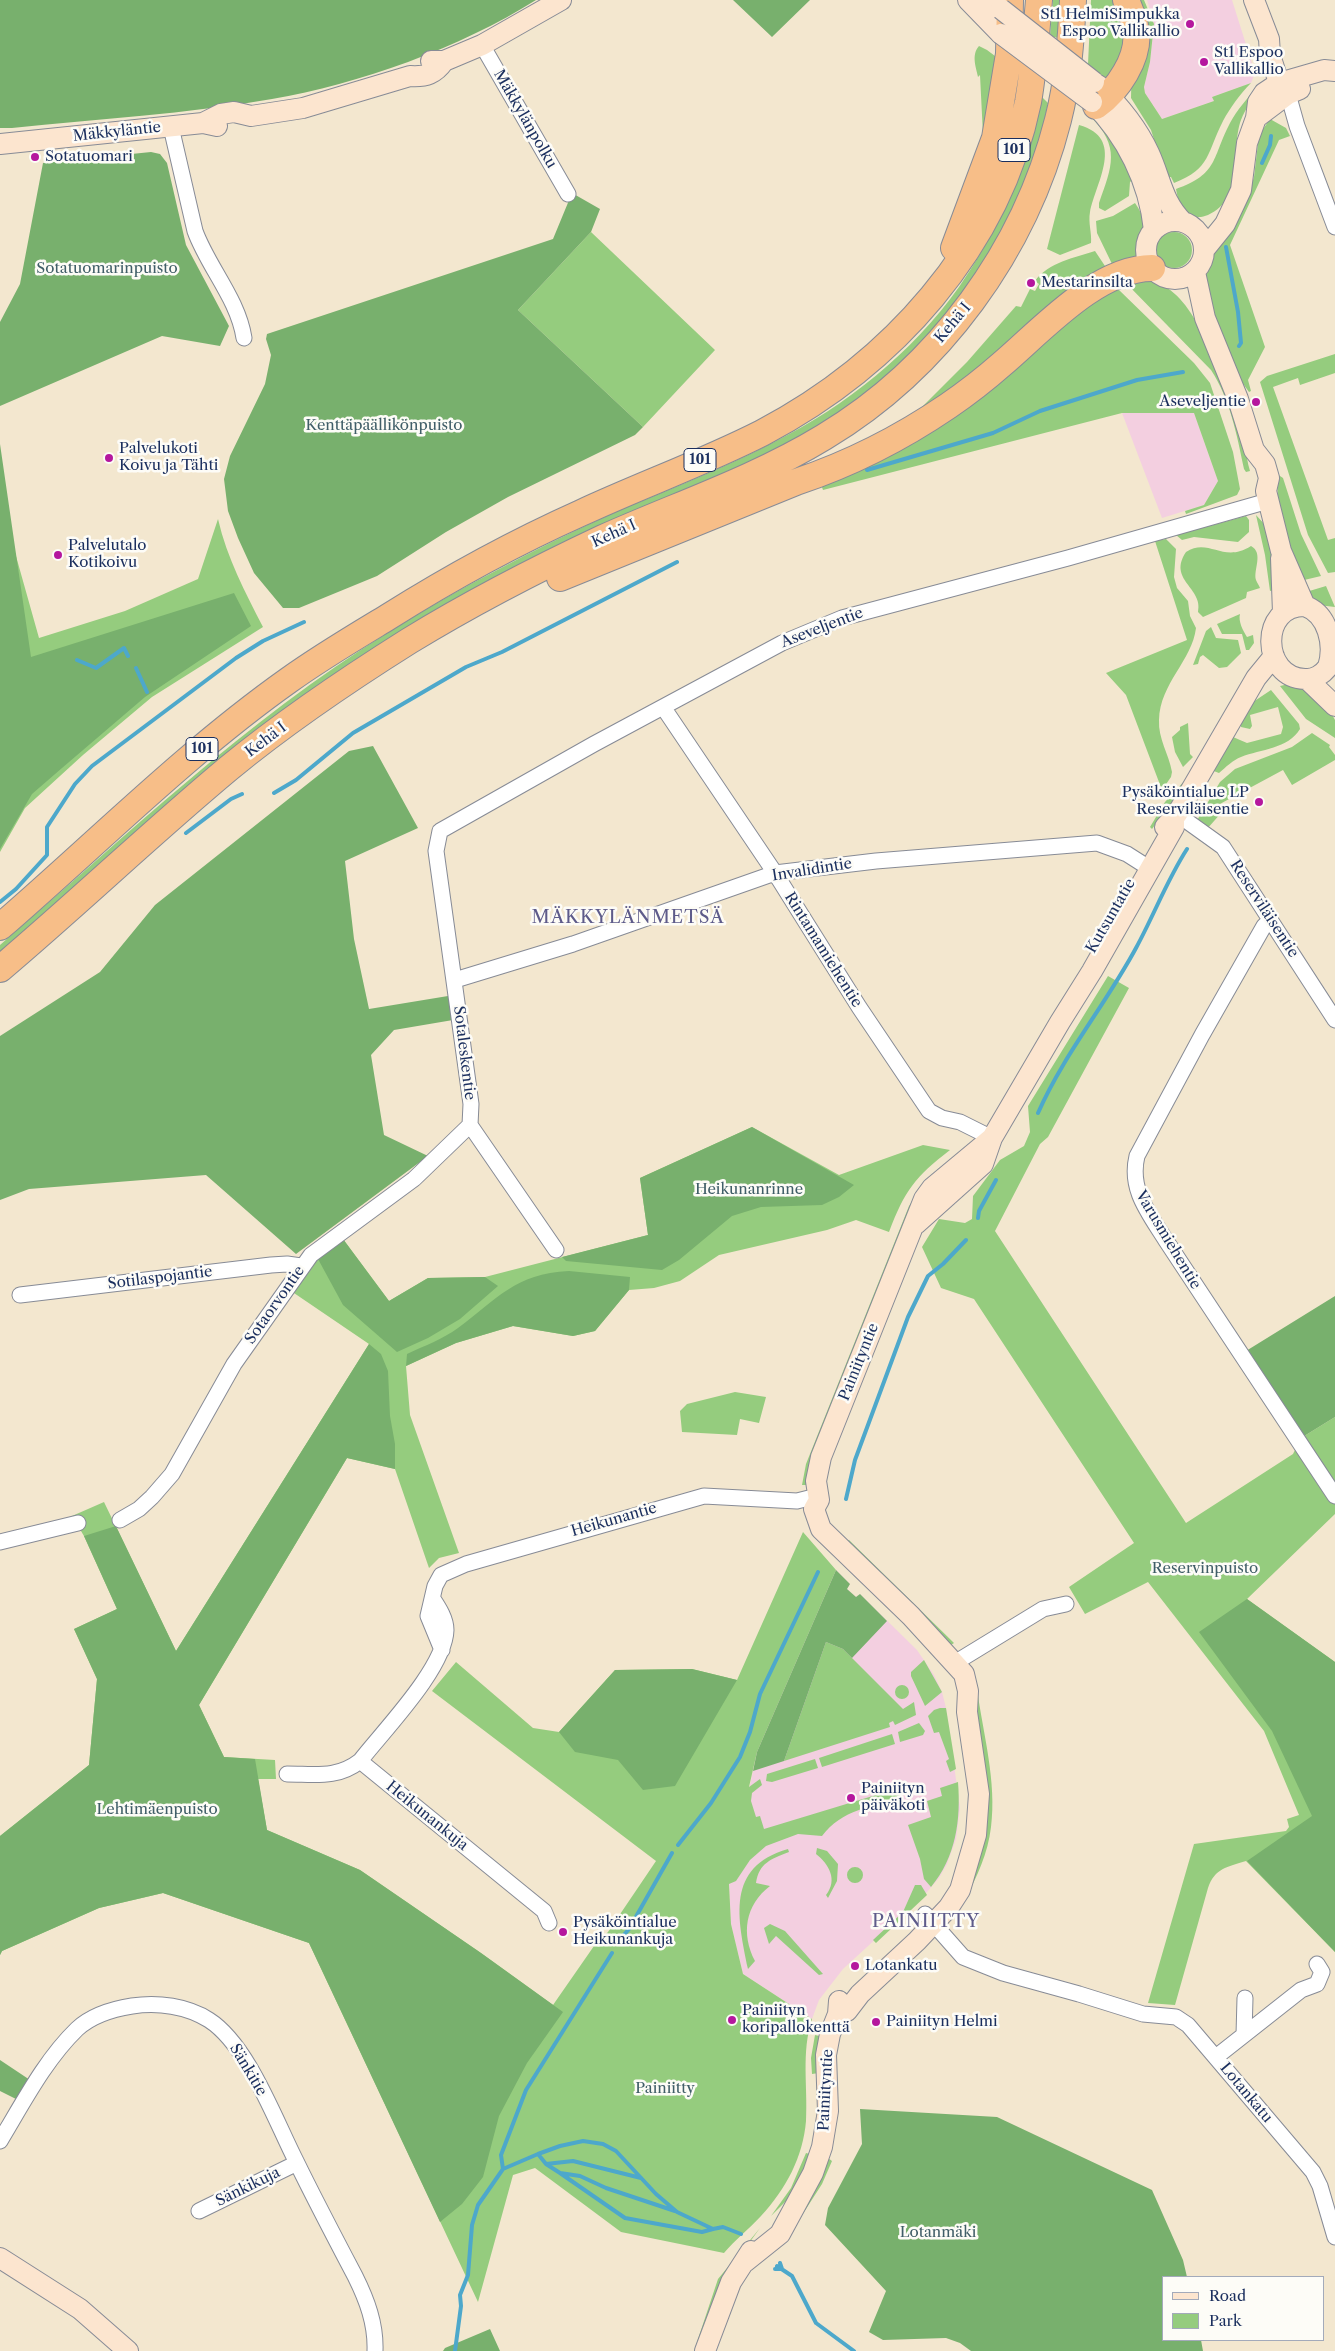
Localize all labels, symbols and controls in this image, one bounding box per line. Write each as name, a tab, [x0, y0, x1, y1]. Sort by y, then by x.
place label: St1 HelmiSimpukka Espoo Vallikallio	[1041, 6, 1180, 41]
marker: St1 HelmiSimpukka Espoo Vallikallio	[1184, 18, 1196, 30]
place label: St1 Espoo Vallikallio	[1214, 44, 1284, 79]
marker: St1 Espoo Vallikallio	[1198, 56, 1210, 68]
street label: Mäkkylänpolku	[489, 66, 561, 172]
street label: Mäkkyläntie	[72, 118, 162, 146]
road number: 101	[998, 138, 1030, 162]
place label: Sotatuomari	[45, 148, 133, 166]
marker: Sotatuomari	[29, 151, 41, 163]
park label: Sotatuomarinpuisto	[36, 260, 178, 278]
place label: Mestarinsilta	[1041, 274, 1133, 292]
marker: Mestarinsilta	[1025, 277, 1037, 289]
street label: Kehä I	[931, 299, 975, 347]
place label: Aseveljentie	[1159, 393, 1246, 411]
marker: Aseveljentie	[1250, 396, 1262, 408]
park label: Kenttäpäällikönpuisto	[306, 417, 462, 435]
place label: Palvelukoti Koivu ja Tähti	[119, 440, 218, 475]
road number: 101	[684, 448, 716, 472]
marker: Palvelukoti Koivu ja Tähti	[103, 452, 115, 464]
street label: Kehä I	[589, 516, 639, 552]
place label: Palvelutalo Kotikoivu	[68, 537, 147, 572]
marker: Palvelutalo Kotikoivu	[52, 549, 64, 561]
street label: Aseveljentie	[778, 604, 866, 652]
street label: Kehä I	[242, 719, 290, 761]
road number: 101	[186, 738, 218, 761]
place label: Pysäköintialue LP Reserviläisentie	[1122, 784, 1249, 819]
marker: Pysäköintialue LP Reserviläisentie	[1253, 796, 1265, 808]
street label: Invalidintie	[771, 855, 853, 885]
street label: Reserviläisentie	[1226, 857, 1302, 961]
street label: Kutsuntatie	[1082, 876, 1140, 956]
street label: Rintamamiehentie	[780, 889, 866, 1011]
district label: MÄKKYLÄNMETSÄ	[530, 907, 726, 929]
street label: Sotaleskentie	[449, 1005, 479, 1101]
park label: Heikunanrinne	[695, 1181, 803, 1199]
street label: Varusmiehentie	[1131, 1187, 1205, 1293]
street label: Sotaorvontie	[241, 1262, 309, 1348]
street label: Sotilaspojantie	[107, 1263, 213, 1293]
street label: Painiityntie	[835, 1321, 883, 1403]
street label: Heikunantie	[569, 1499, 659, 1541]
park label: Reservinpuisto	[1152, 1560, 1258, 1578]
street label: Heikunankuja	[382, 1777, 472, 1855]
place label: Painiityn päiväkoti	[861, 1780, 925, 1815]
marker: Painiityn päiväkoti	[845, 1792, 857, 1804]
park label: Lehtimäenpuisto	[96, 1801, 218, 1819]
district label: PAINIITTY	[871, 1911, 981, 1933]
place label: Pysäköintialue Heikunankuja	[573, 1914, 677, 1949]
marker: Pysäköintialue Heikunankuja	[557, 1926, 569, 1938]
place label: Lotankatu	[865, 1957, 937, 1975]
marker: Lotankatu	[849, 1960, 861, 1972]
place label: Painiityn koripallokenttä	[742, 2002, 850, 2037]
place label: Painiityn Helmi	[886, 2013, 998, 2031]
marker: Painiityn koripallokenttä	[726, 2014, 738, 2026]
marker: Painiityn Helmi	[870, 2016, 882, 2028]
street label: Sänkitie	[225, 2041, 271, 2099]
street label: Painiityntie	[815, 2049, 837, 2131]
street label: Lotankatu	[1216, 2059, 1276, 2127]
park label: Painiitty	[635, 2080, 695, 2098]
street label: Sänkikuja	[213, 2164, 283, 2210]
park label: Lotanmäki	[900, 2224, 976, 2242]
legend	[1162, 2276, 1325, 2341]
text: Road	[1209, 2286, 1246, 2305]
text: Park	[1209, 2311, 1242, 2330]

